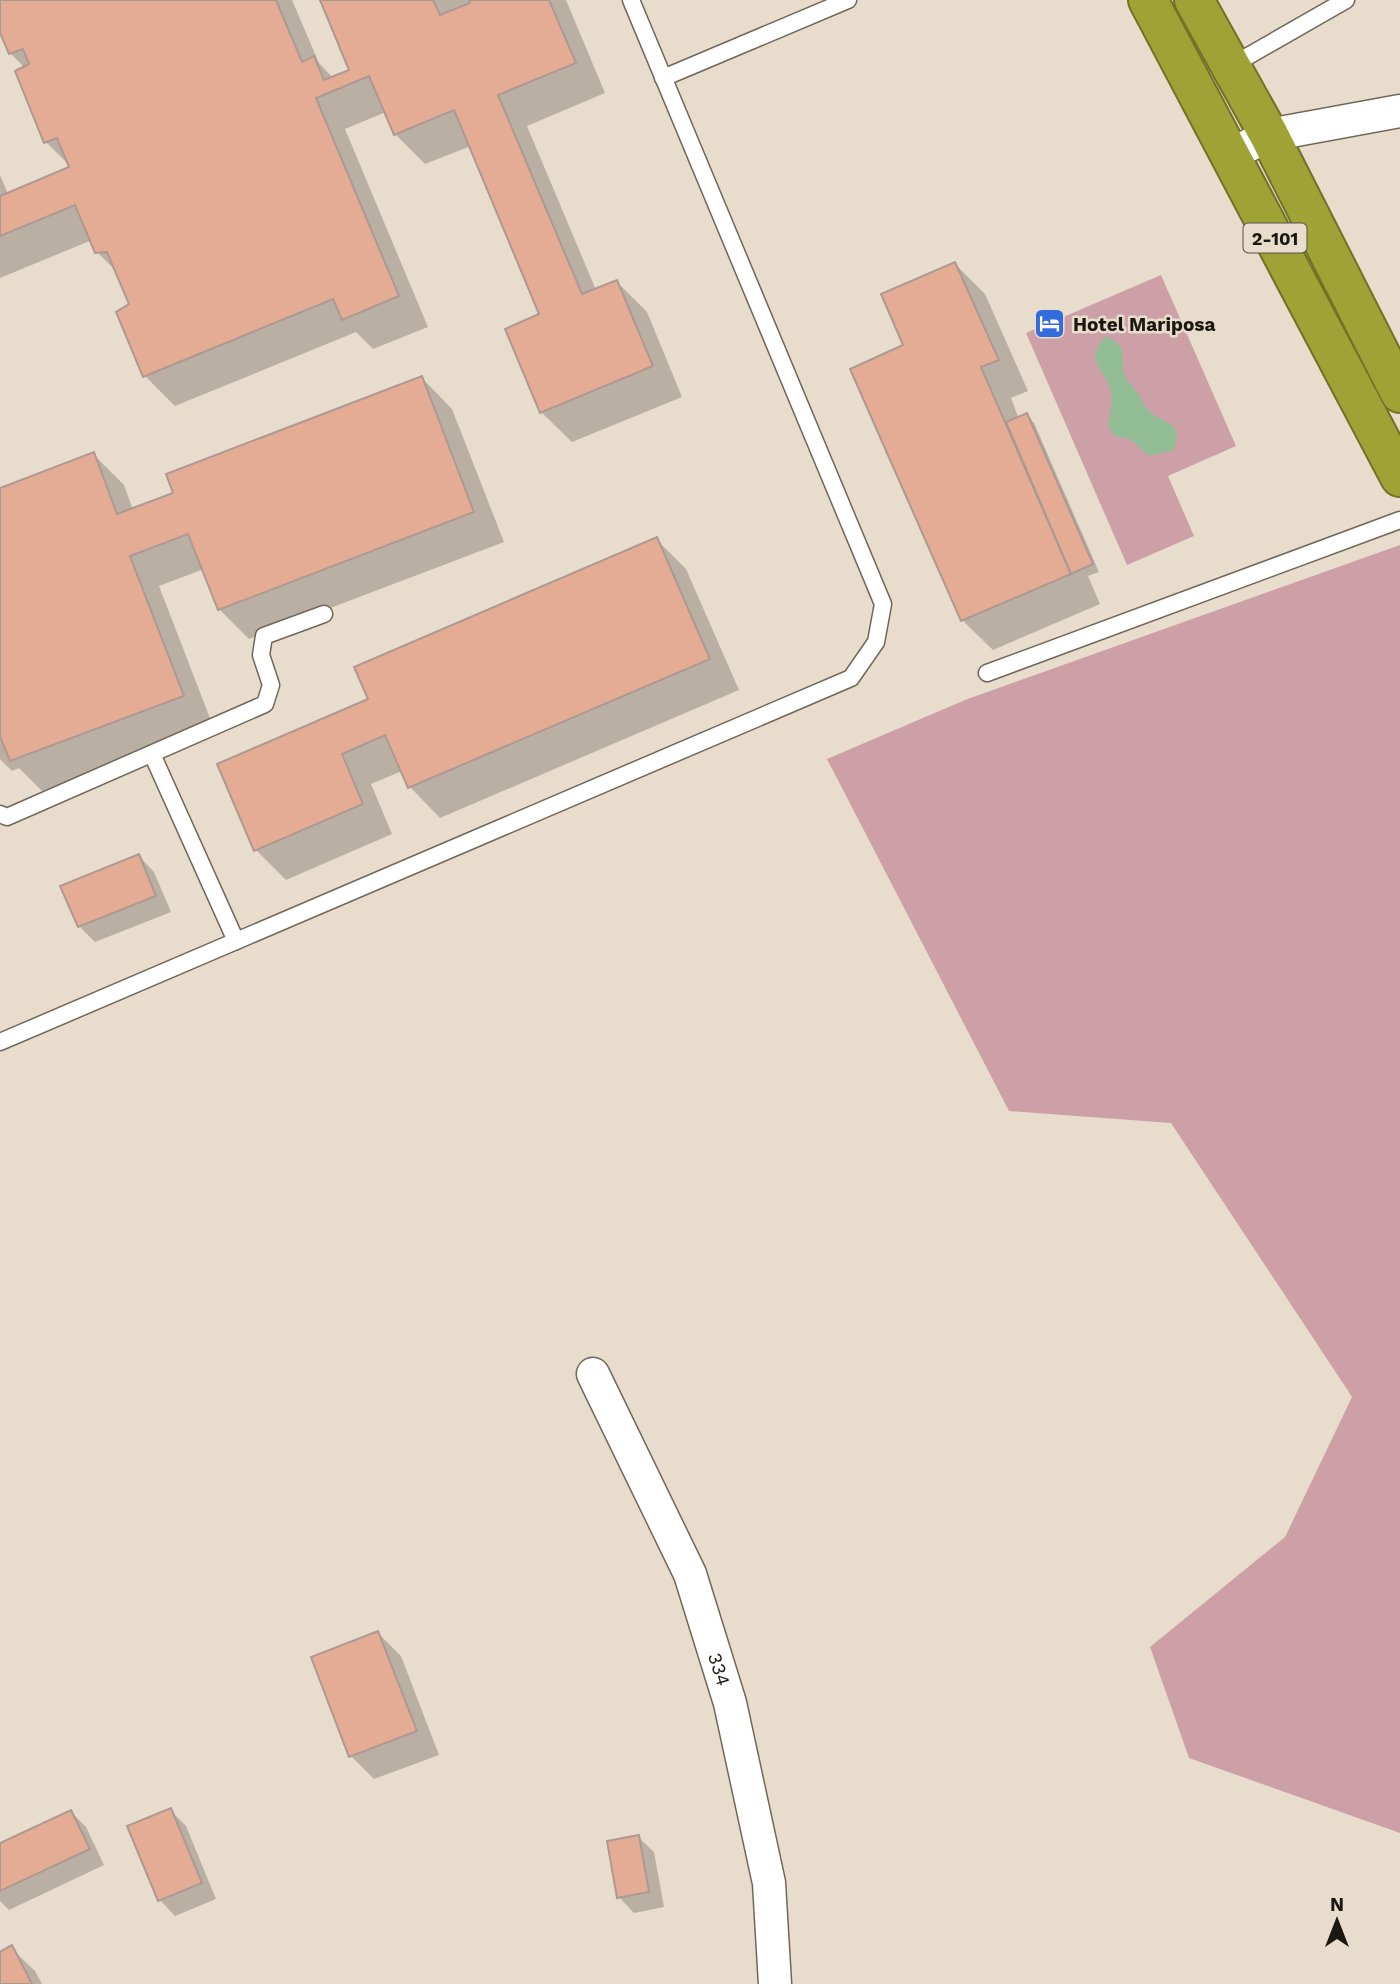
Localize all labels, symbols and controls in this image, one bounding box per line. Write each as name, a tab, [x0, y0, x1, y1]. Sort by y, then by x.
road number: 2-101	[1244, 224, 1306, 252]
hotel icon: Hotel Mariposa	[1033, 307, 1067, 341]
place label: Hotel Mariposa	[1073, 313, 1215, 336]
street label: 334	[704, 1650, 736, 1689]
north arrow	[1302, 1886, 1372, 1956]
text: N	[1330, 1893, 1344, 1916]

